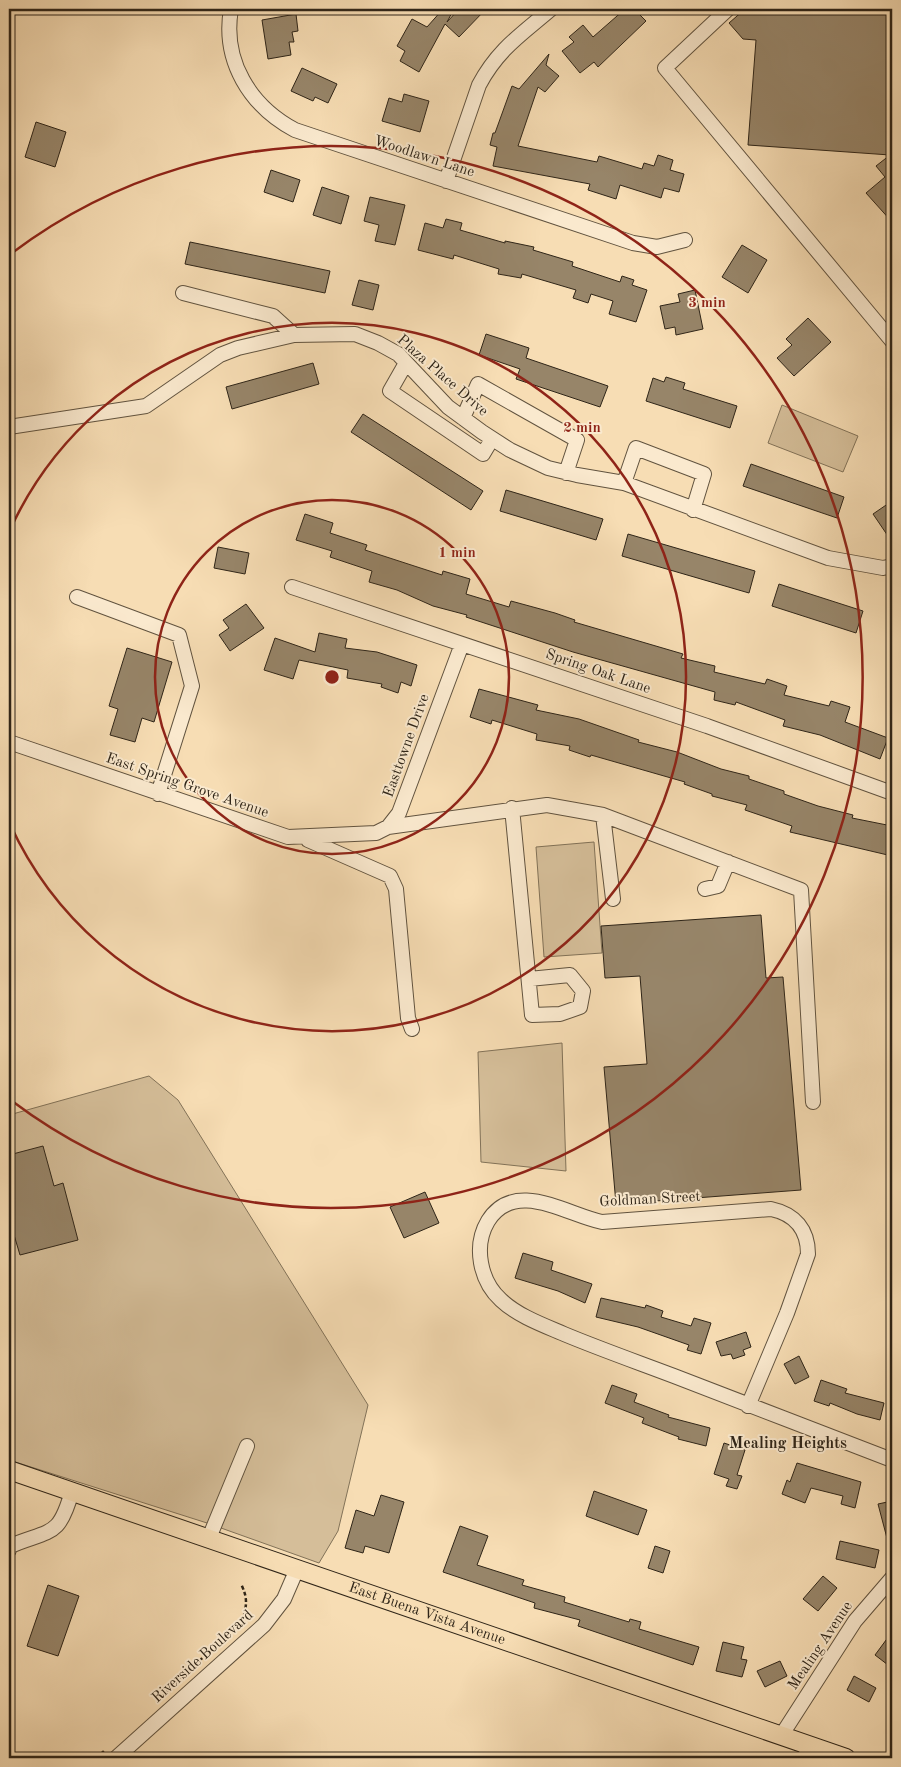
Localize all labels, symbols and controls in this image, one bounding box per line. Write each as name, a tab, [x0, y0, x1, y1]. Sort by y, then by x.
street label: Woodlawn Lane	[372, 134, 476, 180]
text: 3 min	[688, 296, 726, 311]
street label: Plaza Place Drive	[394, 333, 490, 420]
text: 2 min	[563, 421, 601, 436]
text: 1 min	[438, 546, 476, 561]
street label: Spring Oak Lane	[544, 647, 653, 697]
centre of rings	[323, 668, 341, 686]
street label: Easttowne Drive	[381, 692, 433, 800]
street label: East Spring Grove Avenue	[104, 751, 270, 821]
street label: Goldman Street	[599, 1190, 701, 1210]
district label: Mealing Heights	[729, 1436, 847, 1452]
street label: East Buena Vista Avenue	[347, 1580, 507, 1648]
street label: Mealing Avenue	[786, 1599, 856, 1693]
street label: Riverside Boulevard	[150, 1608, 257, 1706]

